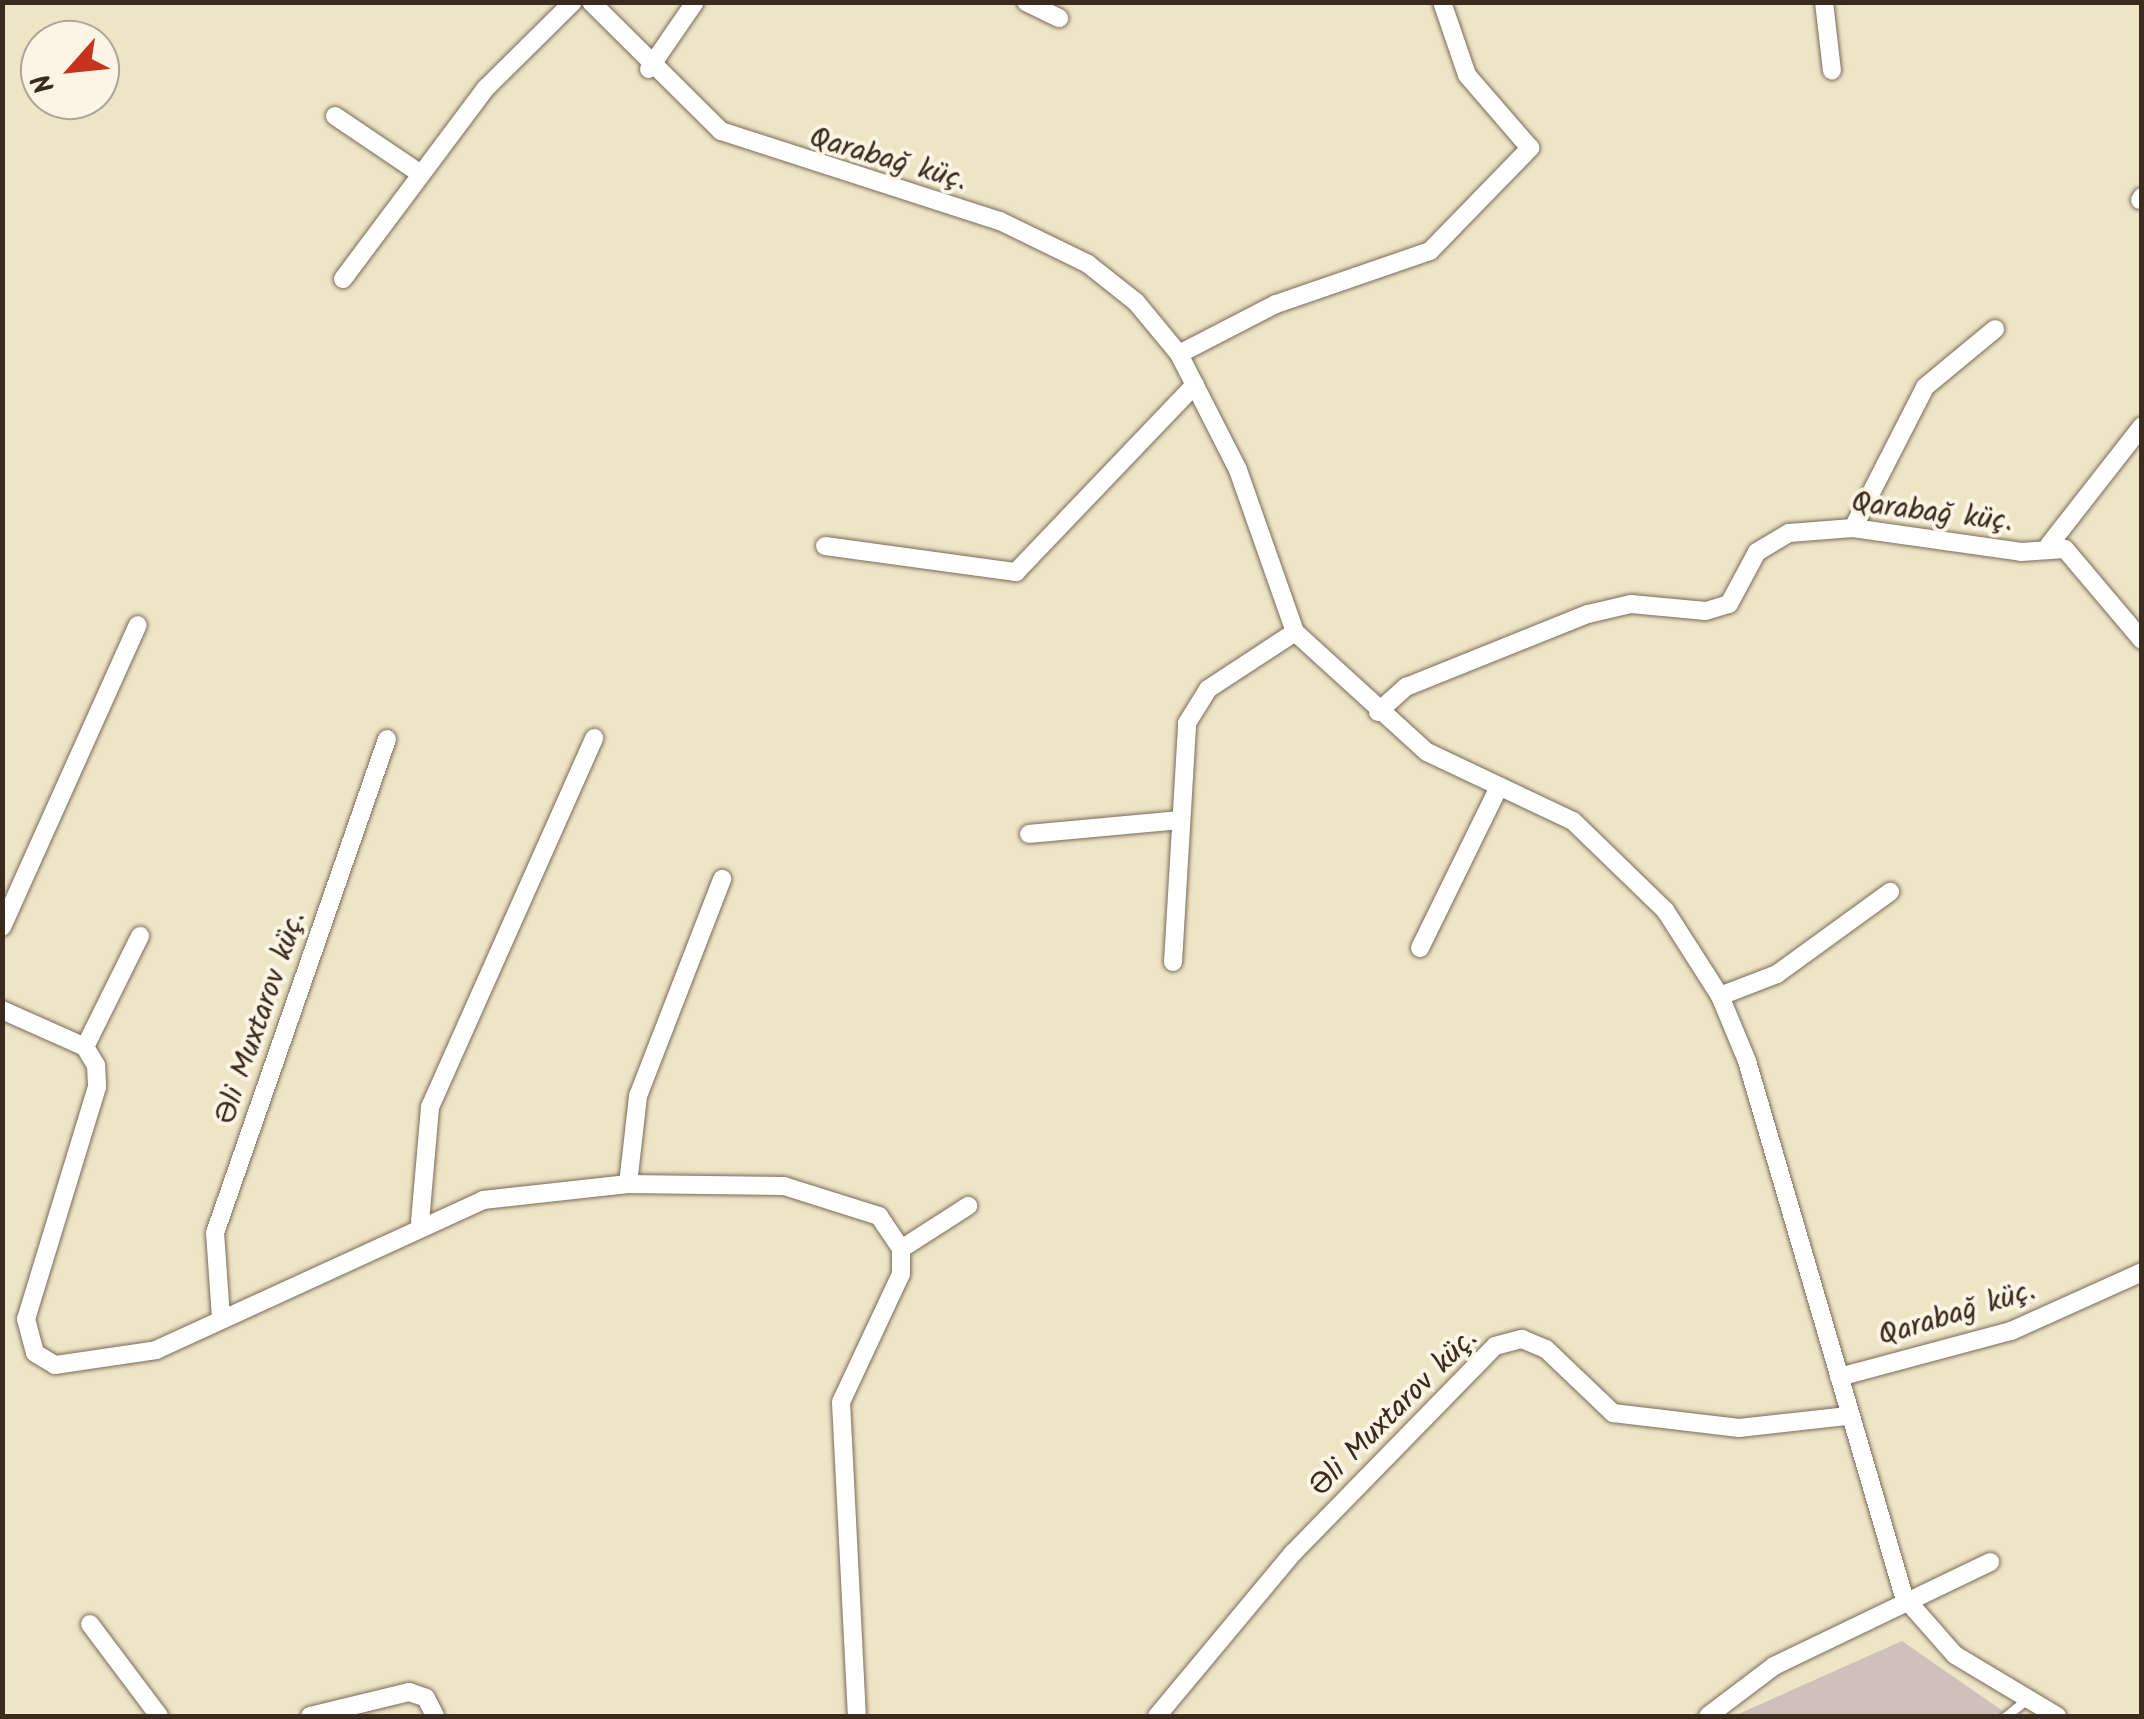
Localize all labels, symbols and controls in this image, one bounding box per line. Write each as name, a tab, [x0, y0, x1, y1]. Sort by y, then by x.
north arrow	[20, 20, 120, 120]
text: N	[21, 65, 69, 101]
street label: Qarabağ küç.	[805, 120, 971, 200]
street label: Qarabağ küç.	[1849, 485, 2015, 541]
street label: Əli Muxtarov küç.	[208, 907, 314, 1129]
street label: Qarabağ küç.	[1874, 1273, 2040, 1355]
street label: Əli Muxtarov küç.	[1302, 1321, 1486, 1505]

